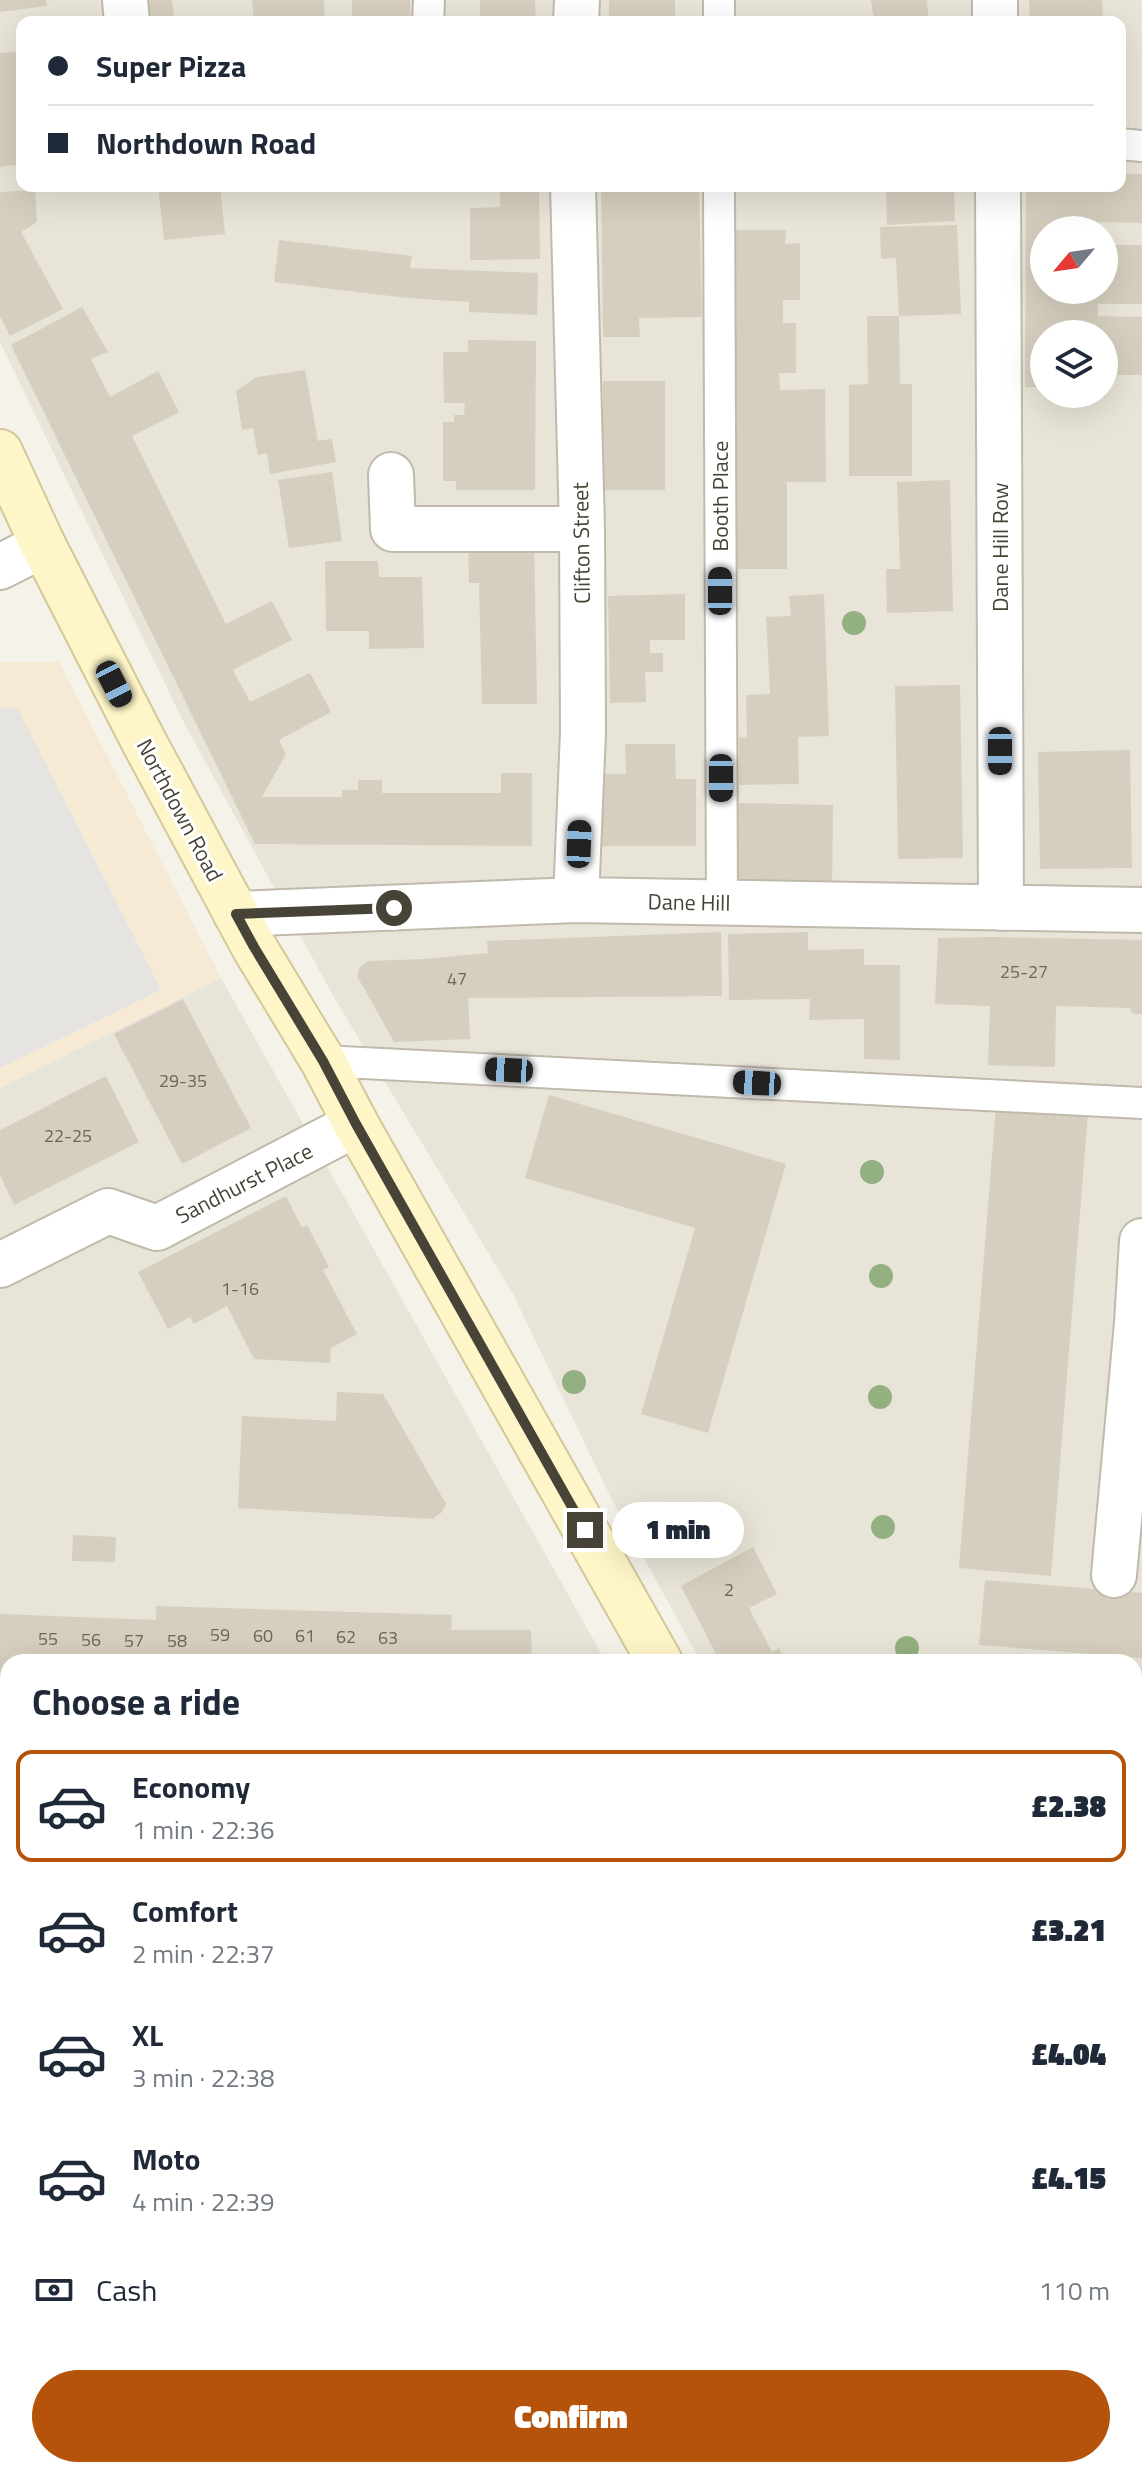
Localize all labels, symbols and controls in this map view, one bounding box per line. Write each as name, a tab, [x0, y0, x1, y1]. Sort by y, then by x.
text: Super Pizza	[96, 43, 246, 89]
text: Northdown Road	[96, 120, 316, 166]
north arrow	[1030, 216, 1118, 304]
map controls	[1030, 216, 1118, 408]
button: layers	[1030, 320, 1118, 408]
street label: Booth Place	[703, 441, 737, 551]
street label: Clifton Street	[563, 482, 599, 604]
street label: Dane Hill Row	[983, 482, 1017, 612]
car	[708, 567, 732, 615]
car	[92, 657, 136, 711]
car	[988, 727, 1012, 775]
street label: Northdown Road	[128, 732, 232, 888]
car	[709, 754, 733, 802]
car	[566, 820, 592, 868]
street label: Dane Hill	[647, 884, 731, 920]
route start	[376, 890, 412, 926]
house number: 25-27	[1000, 958, 1048, 985]
house number: 47	[447, 965, 467, 992]
car	[484, 1057, 534, 1083]
house number: 29-35	[159, 1067, 207, 1094]
car	[732, 1070, 782, 1096]
house number: 22-25	[44, 1122, 92, 1149]
street label: Sandhurst Place	[169, 1134, 319, 1232]
house number: 1-16	[221, 1275, 259, 1302]
callout: 1 min	[613, 1502, 745, 1558]
text: 1 min	[646, 1510, 710, 1549]
route end	[567, 1512, 603, 1548]
house number: 2	[724, 1576, 734, 1603]
house number: 59	[210, 1621, 230, 1648]
house number: 60	[253, 1622, 273, 1649]
house number: 61	[295, 1622, 315, 1649]
house number: 62	[336, 1623, 356, 1650]
house number: 63	[378, 1624, 398, 1651]
house number: 55	[38, 1625, 58, 1652]
house number: 56	[81, 1626, 101, 1653]
house number: 57	[124, 1627, 144, 1654]
house number: 58	[167, 1627, 187, 1654]
text: Choose a ride	[32, 1674, 240, 1729]
text: Economy	[132, 1764, 250, 1810]
icon: car	[36, 1770, 108, 1842]
text: £2.38	[1032, 1783, 1106, 1829]
text: 1 min · 22:36	[132, 1810, 275, 1849]
text: Comfort	[132, 1888, 238, 1934]
icon: car	[36, 1894, 108, 1966]
text: £3.21	[1032, 1907, 1106, 1953]
text: 2 min · 22:37	[132, 1934, 275, 1973]
text: XL	[132, 2012, 163, 2058]
icon: car	[36, 2018, 108, 2090]
text: £4.04	[1032, 2031, 1106, 2077]
text: 3 min · 22:38	[132, 2058, 275, 2097]
text: Moto	[132, 2136, 200, 2182]
icon: car	[36, 2142, 108, 2214]
text: £4.15	[1032, 2155, 1106, 2201]
text: 4 min · 22:39	[132, 2182, 275, 2221]
text: Cash	[96, 2267, 157, 2313]
icon: cash	[32, 2268, 76, 2312]
text: 110 m	[1039, 2271, 1110, 2310]
button: Confirm	[32, 2370, 1110, 2462]

